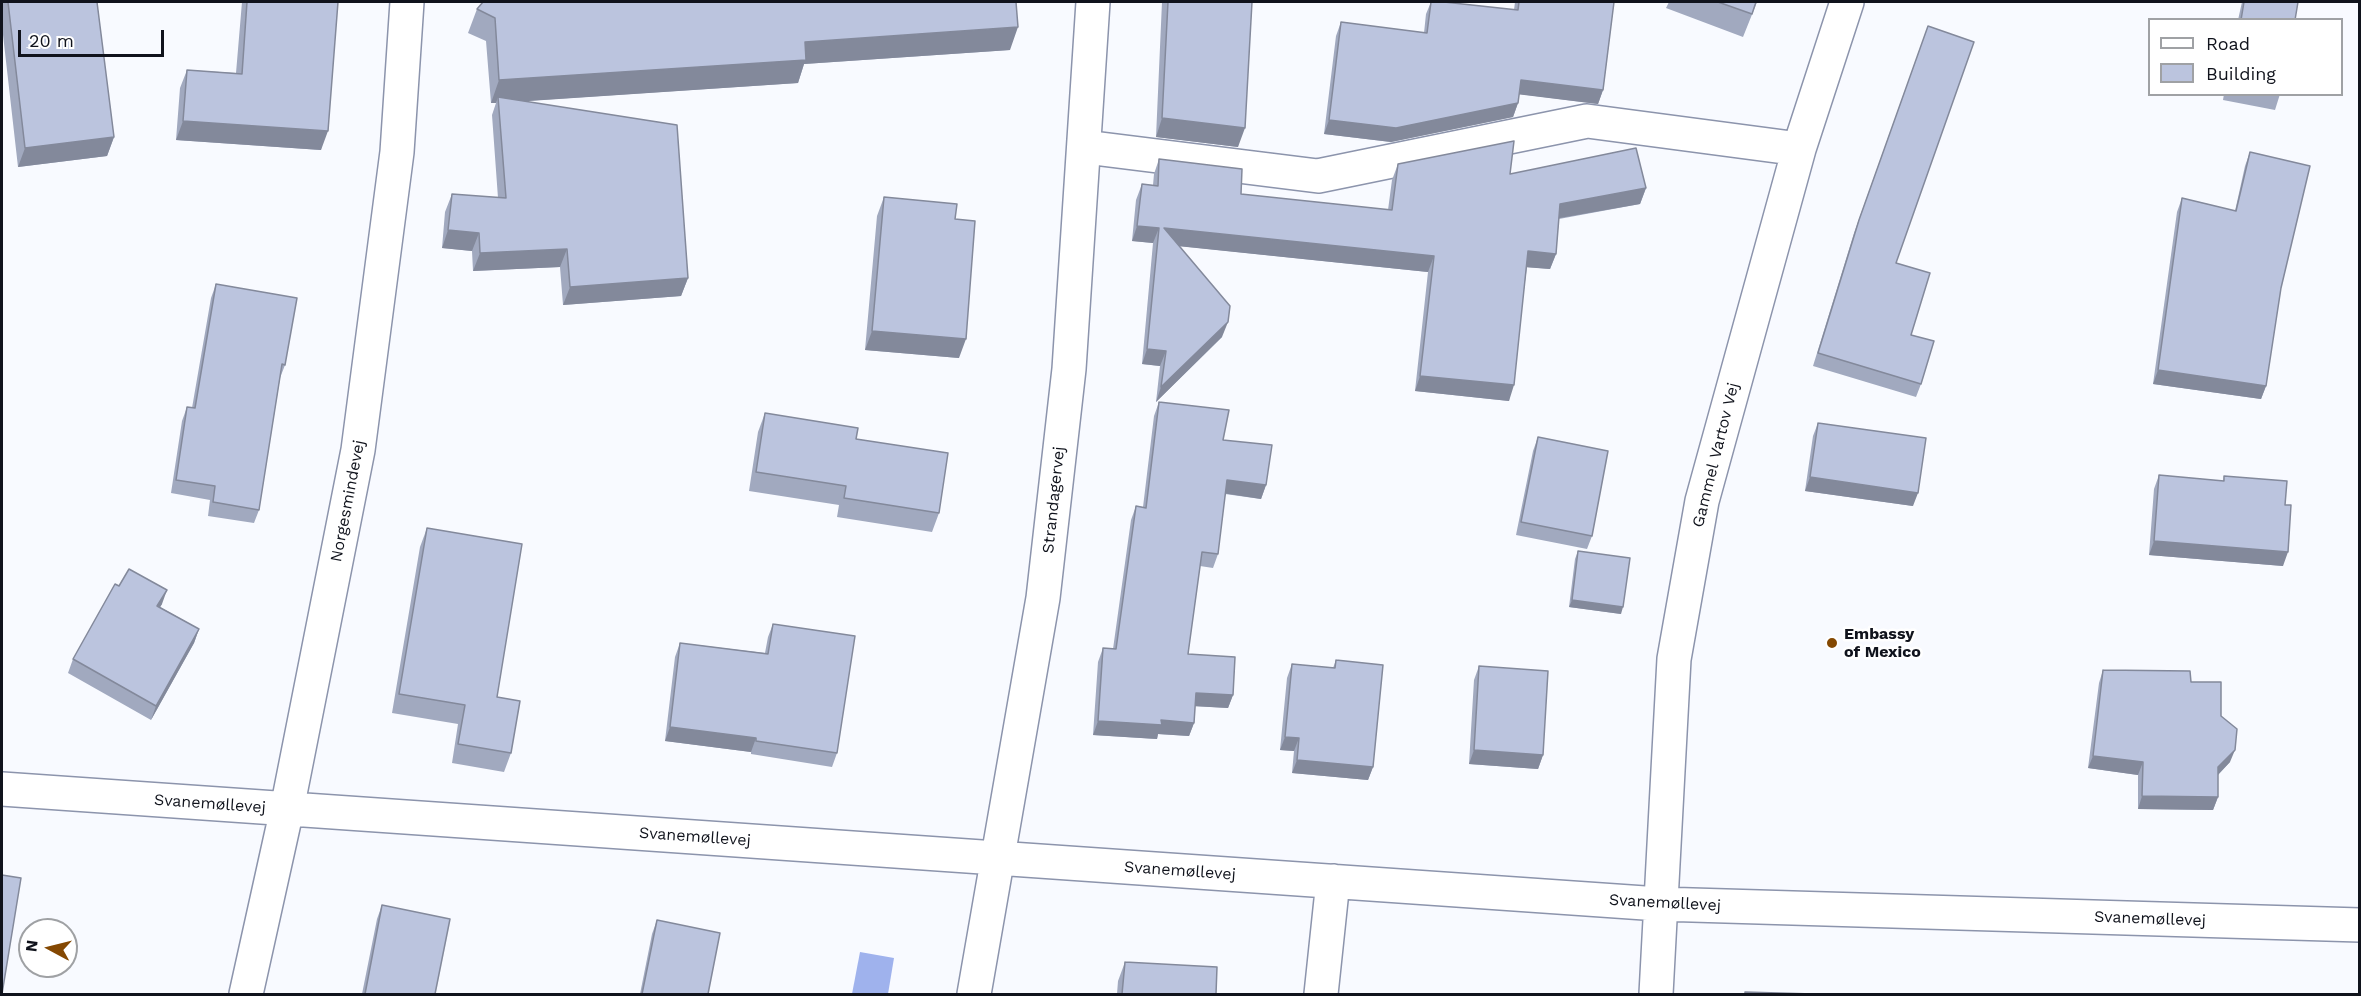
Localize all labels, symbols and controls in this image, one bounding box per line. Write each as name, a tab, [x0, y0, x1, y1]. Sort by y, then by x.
scale bar	[21, 18, 166, 56]
legend	[2148, 18, 2343, 96]
text: 20 m	[29, 30, 74, 51]
text: Road	[2206, 33, 2250, 54]
text: Building	[2206, 63, 2276, 84]
street label: Gammel Vartov Vej	[1689, 381, 1743, 529]
street label: Norgesmindevej	[327, 438, 369, 564]
street label: Strandagervej	[1039, 446, 1069, 554]
place label: Embassy of Mexico	[1844, 624, 1921, 662]
marker: Embassy of Mexico	[1825, 636, 1839, 650]
street label: Svanemøllevej	[154, 791, 266, 817]
street label: Svanemøllevej	[639, 824, 751, 850]
street label: Svanemøllevej	[1124, 858, 1236, 884]
street label: Svanemøllevej	[1609, 890, 1721, 916]
street label: Svanemøllevej	[2094, 907, 2206, 931]
north arrow	[18, 918, 78, 978]
text: N	[21, 939, 42, 953]

